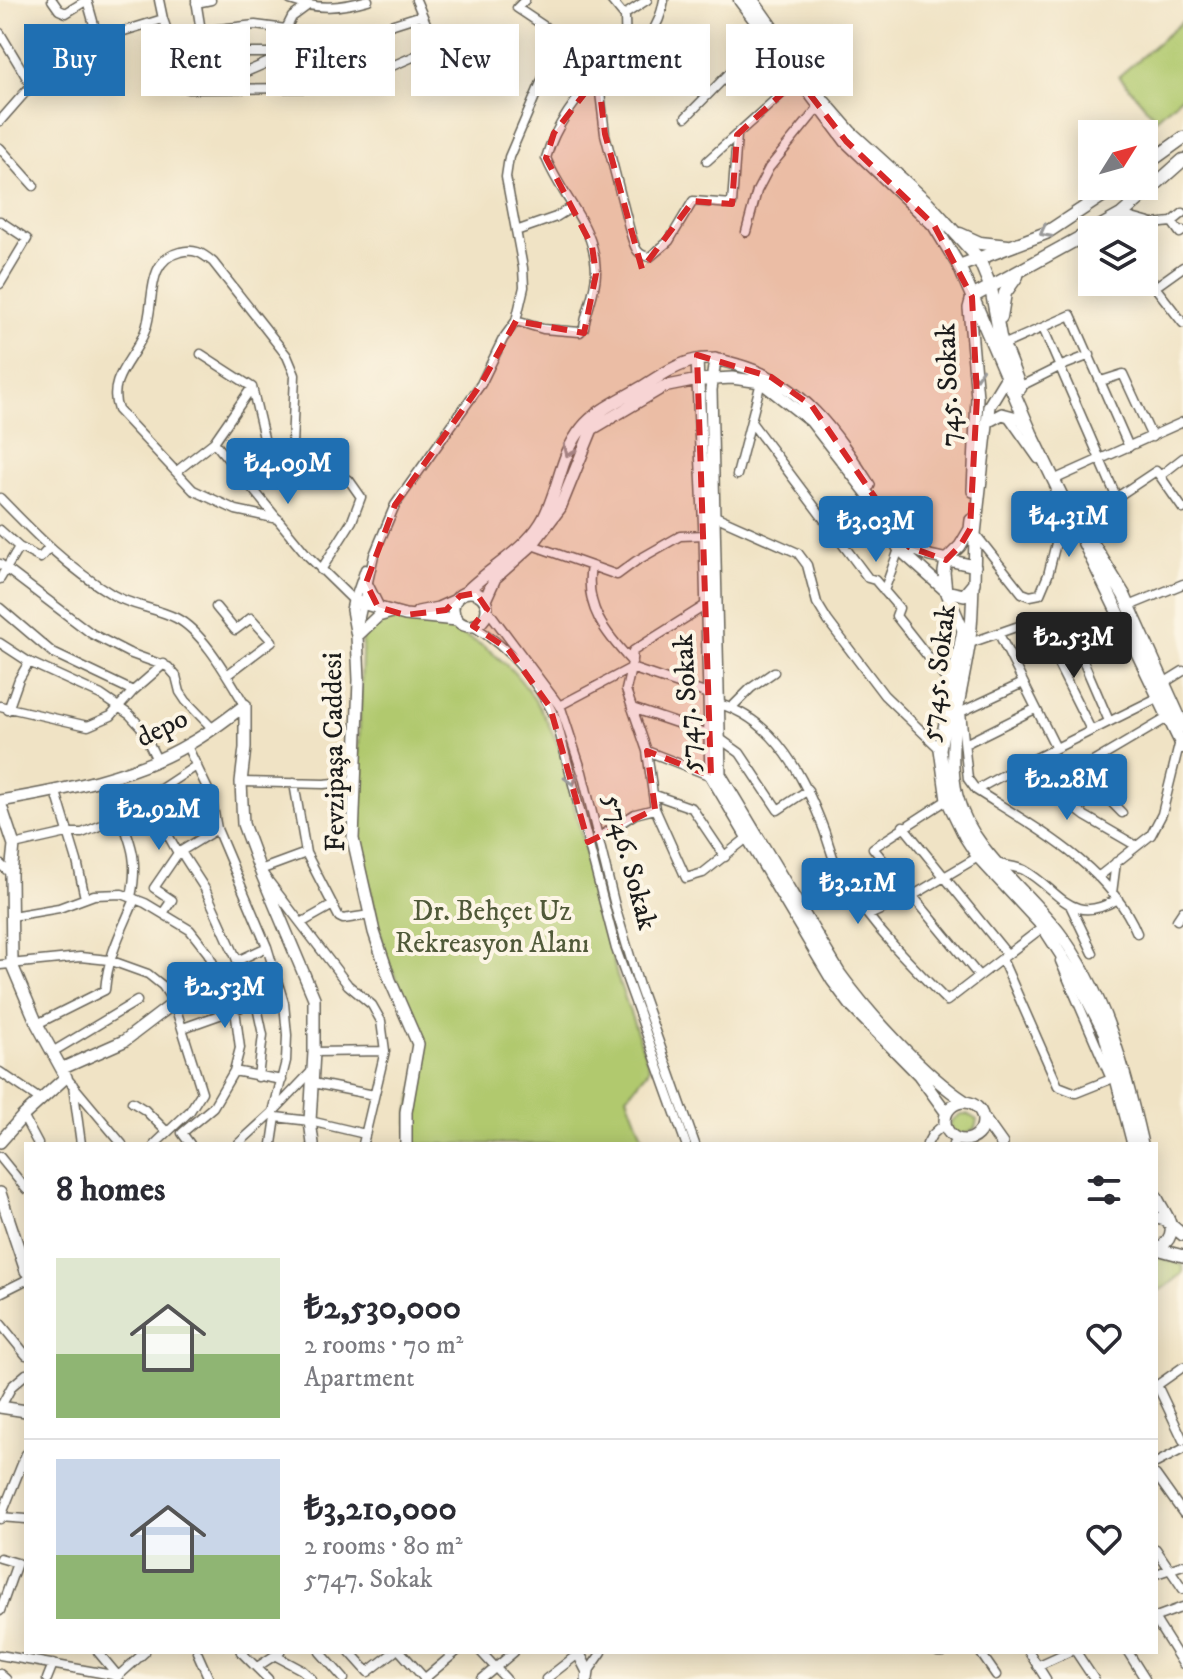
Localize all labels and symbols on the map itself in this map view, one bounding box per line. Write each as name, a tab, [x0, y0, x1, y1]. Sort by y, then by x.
north arrow	[1078, 120, 1158, 200]
one-way arrow	[1039, 223, 1053, 238]
street label: 745. Sokak	[928, 322, 968, 447]
one-way arrow	[967, 368, 984, 381]
pin: ₺4.09M	[223, 438, 353, 506]
one-way arrow	[562, 443, 578, 457]
pin: ₺4.31M	[1004, 491, 1134, 559]
pin: ₺3.03M	[811, 496, 941, 564]
street label: 5745. Sokak	[912, 602, 964, 743]
pin: ₺2.53M	[1009, 612, 1139, 680]
street label: 5747. Sokak	[666, 633, 708, 773]
street label: Fevzipaşa Caddesi	[315, 652, 353, 852]
street label: depo	[130, 701, 194, 755]
pin: ₺2.28M	[1002, 754, 1132, 822]
one-way arrow	[562, 773, 579, 787]
pin: ₺2.92M	[94, 784, 224, 852]
street label: 5746. Sokak	[595, 790, 665, 934]
pin: ₺3.21M	[793, 858, 923, 926]
park label: Dr. Behçet Uz Rekreasyon Alanı	[395, 894, 589, 961]
pin: ₺2.53M	[160, 962, 290, 1030]

